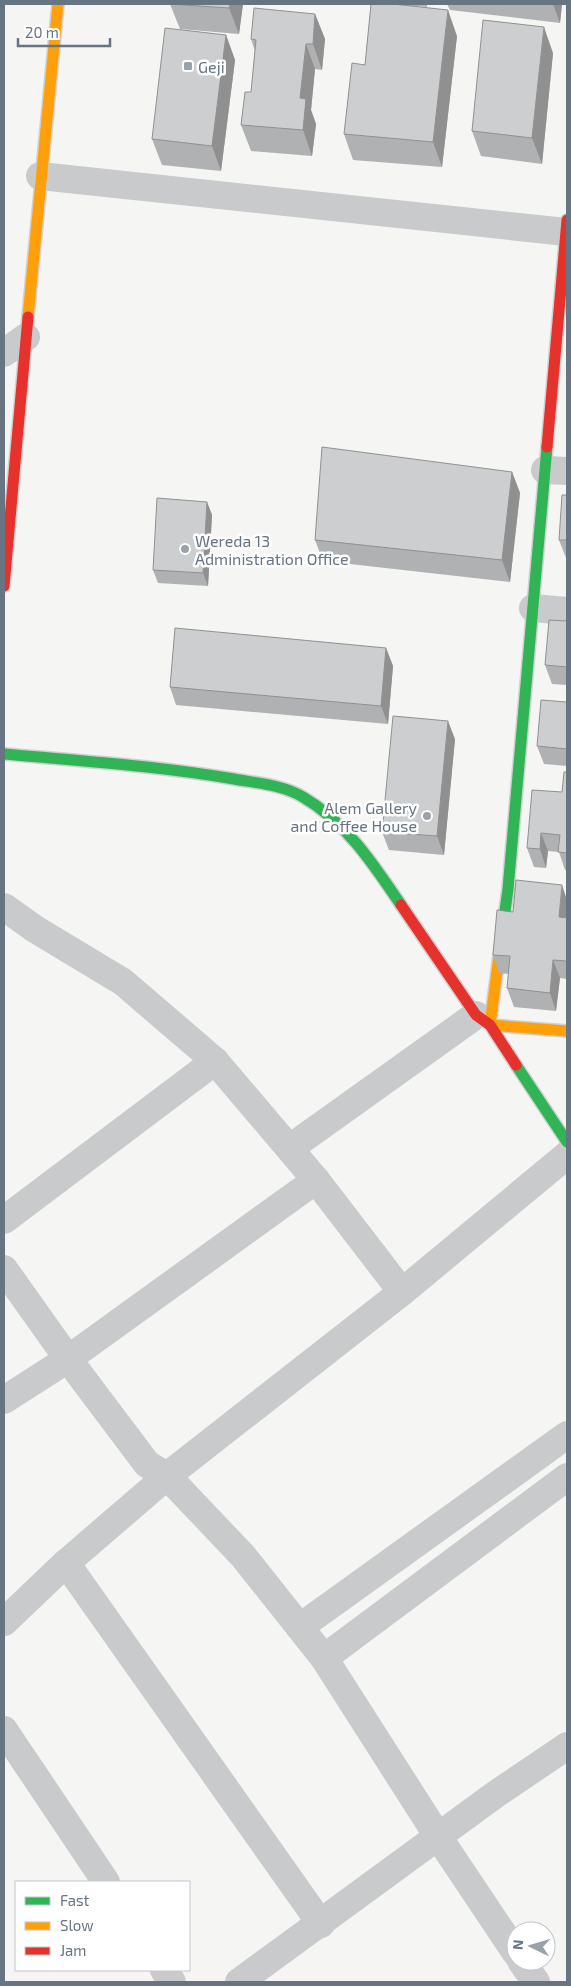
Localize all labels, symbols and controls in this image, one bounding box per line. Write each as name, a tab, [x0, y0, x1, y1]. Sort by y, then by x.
scale bar	[18, 15, 110, 47]
text: 20 m	[25, 23, 59, 41]
place label: Geji	[198, 57, 225, 77]
marker: Geji	[182, 60, 194, 72]
place label: Wereda 13 Administration Office	[195, 531, 349, 568]
marker: Wereda 13 Administration Office	[179, 543, 191, 555]
place label: Alem Gallery and Coffee House	[290, 798, 418, 835]
marker: Alem Gallery and Coffee House	[421, 810, 433, 822]
legend	[15, 1881, 190, 1971]
text: Fast	[60, 1891, 90, 1909]
text: Slow	[60, 1916, 94, 1934]
north arrow	[506, 1921, 556, 1971]
text: N	[509, 1939, 526, 1951]
text: Jam	[60, 1941, 86, 1959]

